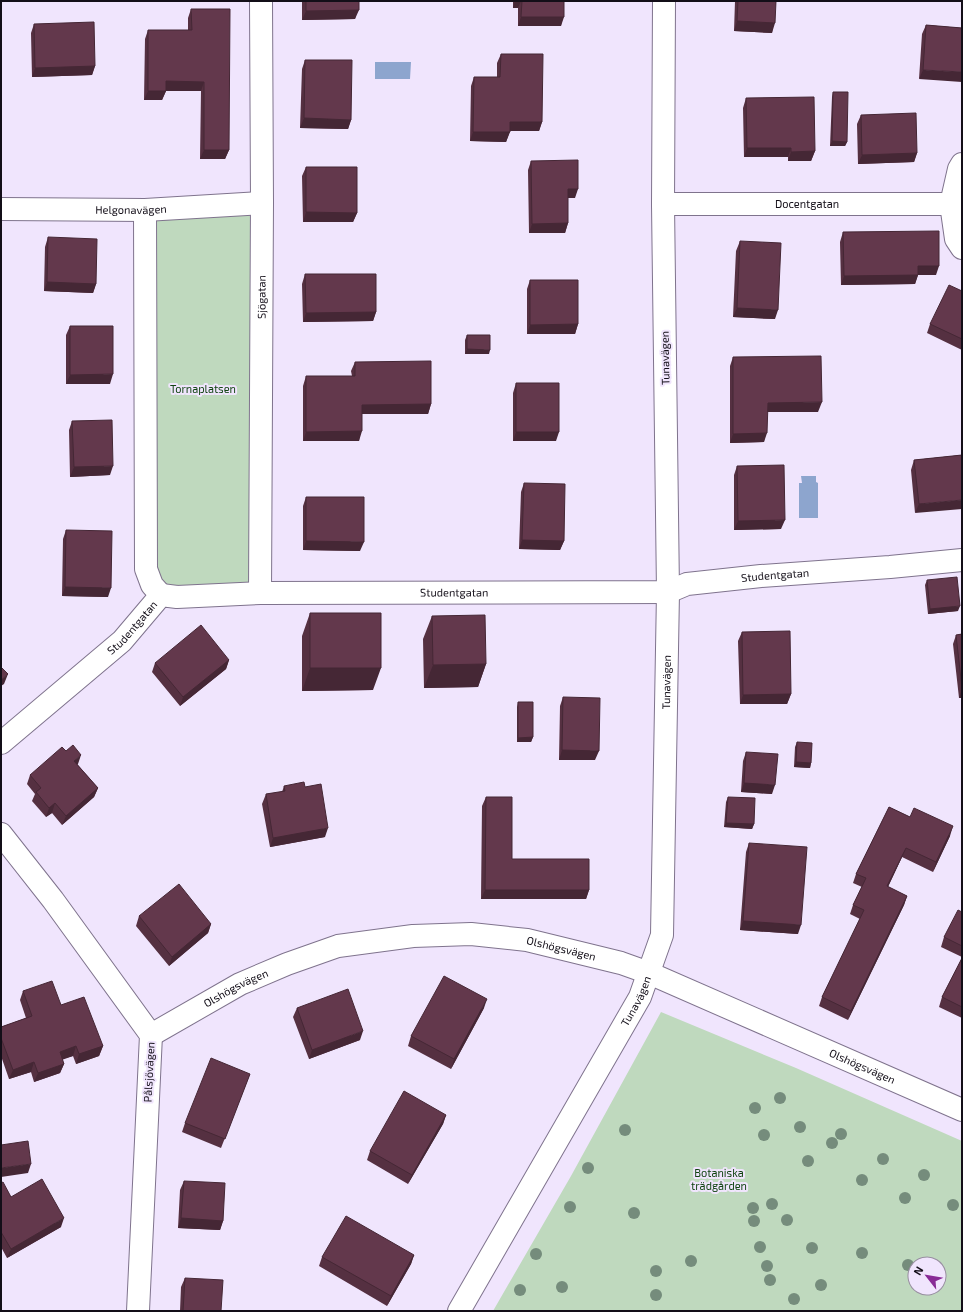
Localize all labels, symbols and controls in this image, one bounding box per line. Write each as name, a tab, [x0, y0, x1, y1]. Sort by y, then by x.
street label: Docentgatan	[775, 197, 839, 210]
street label: Helgonavägen	[95, 202, 167, 216]
street label: Sjögatan	[254, 275, 268, 319]
street label: Tunavägen	[658, 331, 671, 385]
park label: Tornaplatsen	[170, 382, 236, 395]
street label: Studentgatan	[740, 566, 810, 584]
street label: Studentgatan	[420, 585, 488, 599]
street label: Studentgatan	[104, 598, 159, 657]
street label: Tunavägen	[659, 655, 673, 710]
street label: Olshögsvägen	[525, 933, 597, 963]
street label: Olshögsvägen	[201, 966, 270, 1010]
street label: Tunavägen	[618, 974, 653, 1028]
street label: Pålsjövägen	[140, 1041, 158, 1103]
street label: Olshögsvägen	[827, 1046, 897, 1086]
park label: Botaniska trädgården	[691, 1166, 747, 1192]
north arrow	[907, 1256, 947, 1296]
text: N	[910, 1264, 926, 1277]

